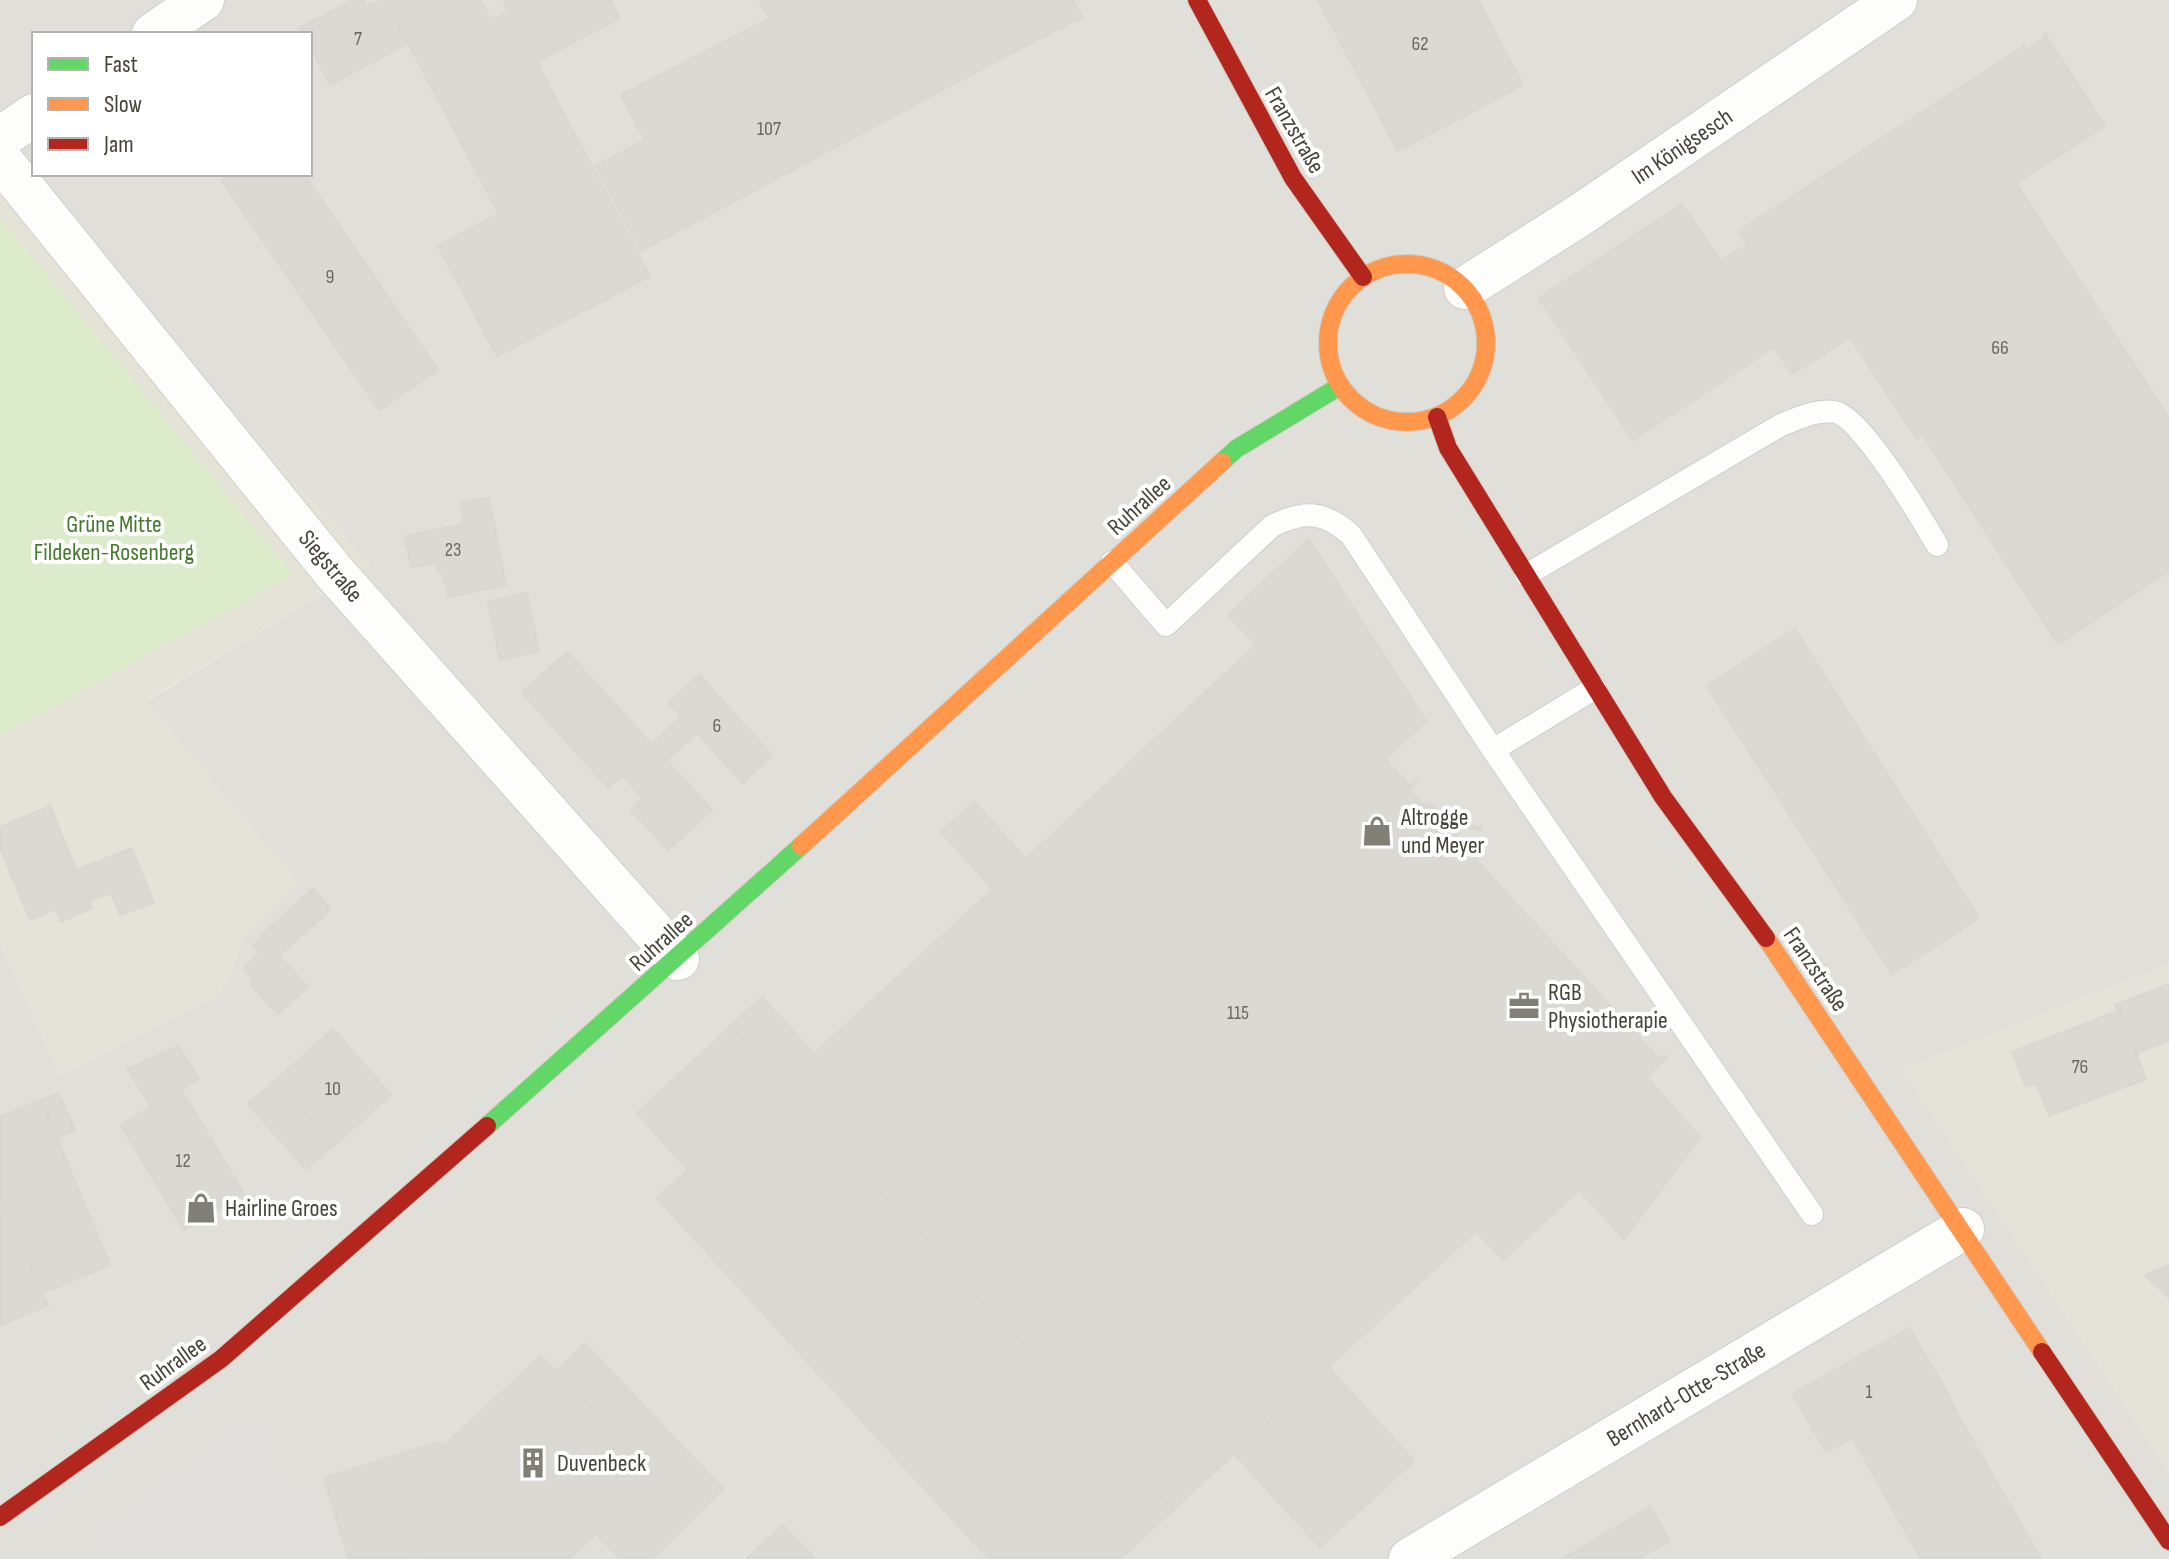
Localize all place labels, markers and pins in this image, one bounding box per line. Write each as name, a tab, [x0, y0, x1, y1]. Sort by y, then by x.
place label: Altrogge und Meyer	[1400, 803, 1485, 860]
shop icon: Altrogge und Meyer	[1360, 814, 1394, 848]
place label: RGB Physiotherapie	[1548, 978, 1668, 1035]
office icon: RGB Physiotherapie	[1507, 989, 1541, 1023]
shop icon: Hairline Groes	[184, 1191, 218, 1225]
place label: Hairline Groes	[225, 1194, 338, 1223]
building icon: Duvenbeck	[516, 1446, 550, 1480]
place label: Duvenbeck	[557, 1449, 646, 1478]

